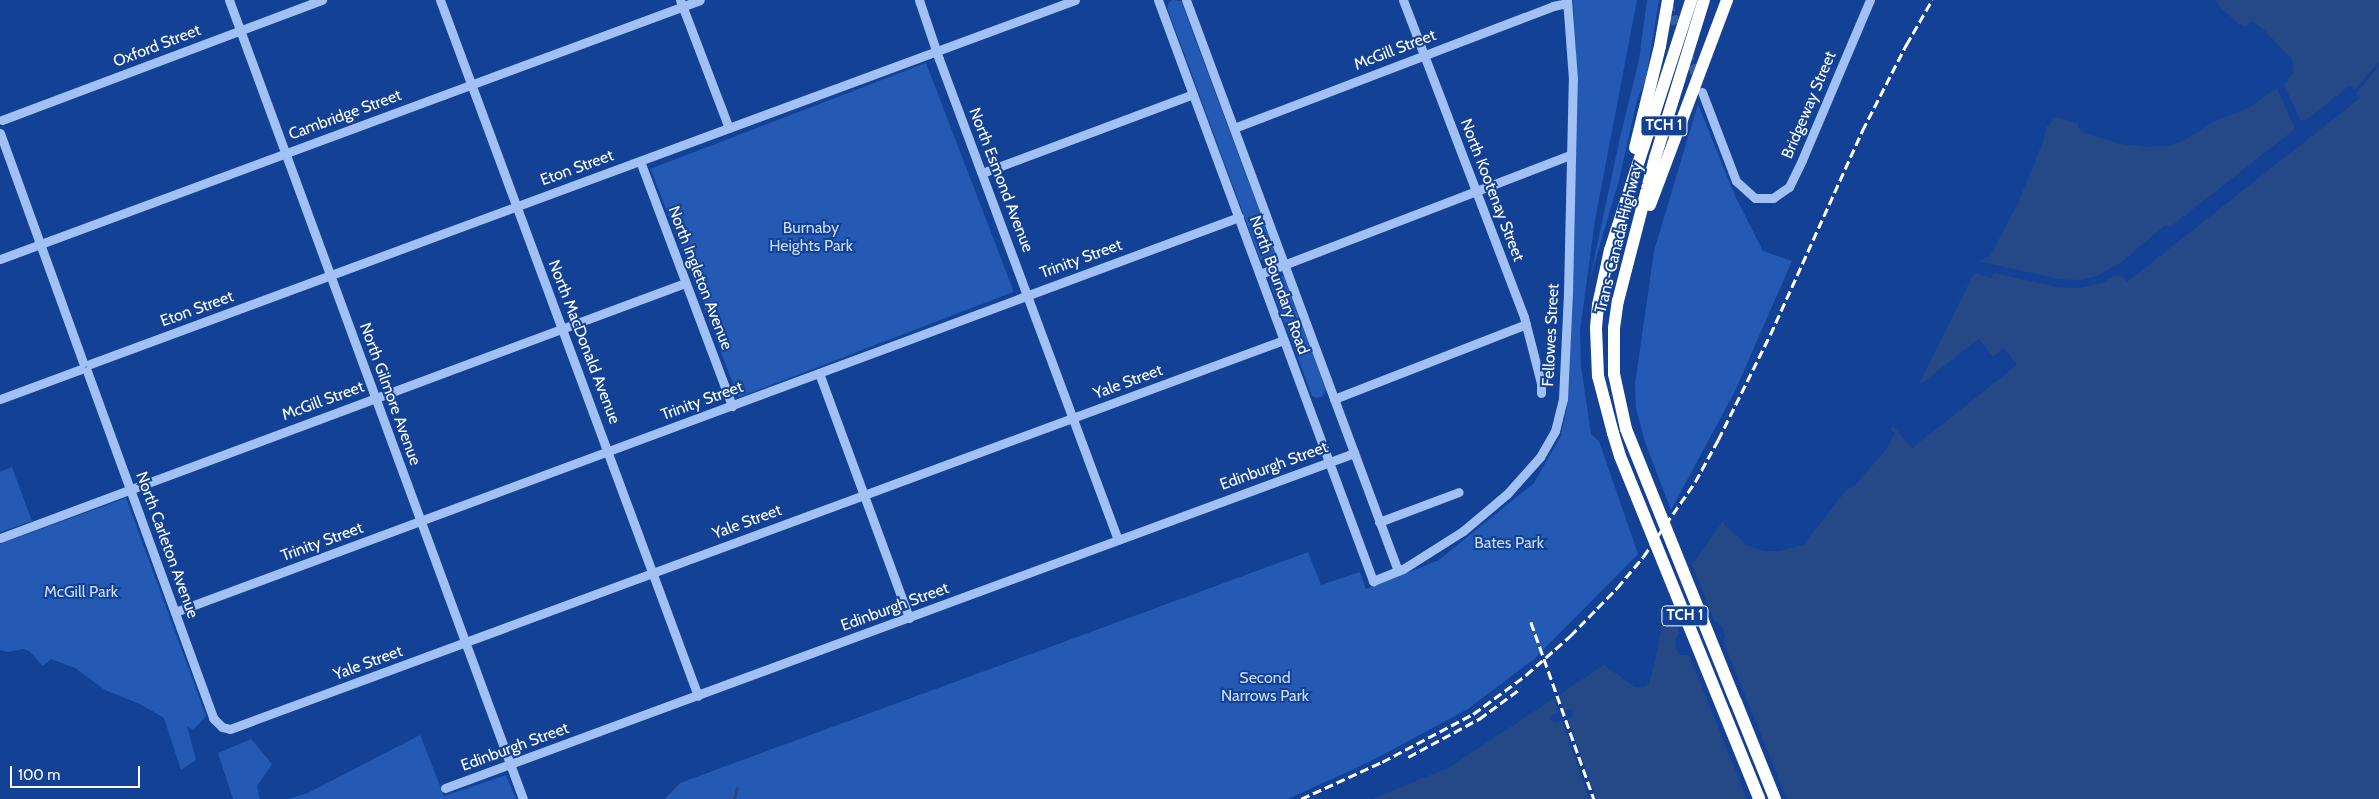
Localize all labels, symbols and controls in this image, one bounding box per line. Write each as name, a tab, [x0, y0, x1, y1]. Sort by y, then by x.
street label: Oxford Street	[111, 21, 203, 71]
street label: McGill Street	[1351, 26, 1439, 74]
street label: Bridgeway Street	[1778, 48, 1840, 162]
street label: Cambridge Street	[286, 86, 404, 144]
street label: North Esmond Avenue	[965, 105, 1037, 255]
road number: TCH 1	[1640, 114, 1688, 138]
street label: North Kootenay Street	[1456, 116, 1528, 264]
street label: Eton Street	[538, 146, 616, 190]
street label: Trans-Canada Highway	[1591, 161, 1647, 315]
street label: North Ingleton Avenue	[664, 203, 736, 353]
street label: North Boundary Road	[1245, 213, 1313, 357]
park label: Burnaby Heights Park	[769, 218, 853, 256]
street label: Trinity Street	[1037, 235, 1125, 283]
street label: North MacDonald Avenue	[544, 257, 624, 427]
street label: Fellowes Street	[1539, 283, 1563, 387]
street label: Eton Street	[158, 287, 236, 331]
street label: North Gilmore Avenue	[355, 320, 425, 468]
street label: Yale Street	[1091, 361, 1165, 403]
street label: McGill Street	[279, 377, 367, 425]
street label: Trinity Street	[658, 377, 746, 425]
street label: Edinburgh Street	[1217, 438, 1331, 494]
street label: North Carleton Avenue	[132, 469, 202, 621]
street label: Yale Street	[710, 501, 784, 543]
street label: Trinity Street	[278, 518, 366, 566]
park label: Bates Park	[1474, 533, 1544, 553]
street label: Edinburgh Street	[838, 579, 952, 635]
park label: McGill Park	[44, 582, 118, 602]
road number: TCH 1	[1661, 604, 1709, 628]
street label: Yale Street	[331, 642, 405, 684]
park label: Second Narrows Park	[1221, 668, 1309, 706]
street label: Edinburgh Street	[458, 719, 572, 775]
scale bar	[12, 756, 142, 788]
text: 100 m	[18, 766, 60, 784]

